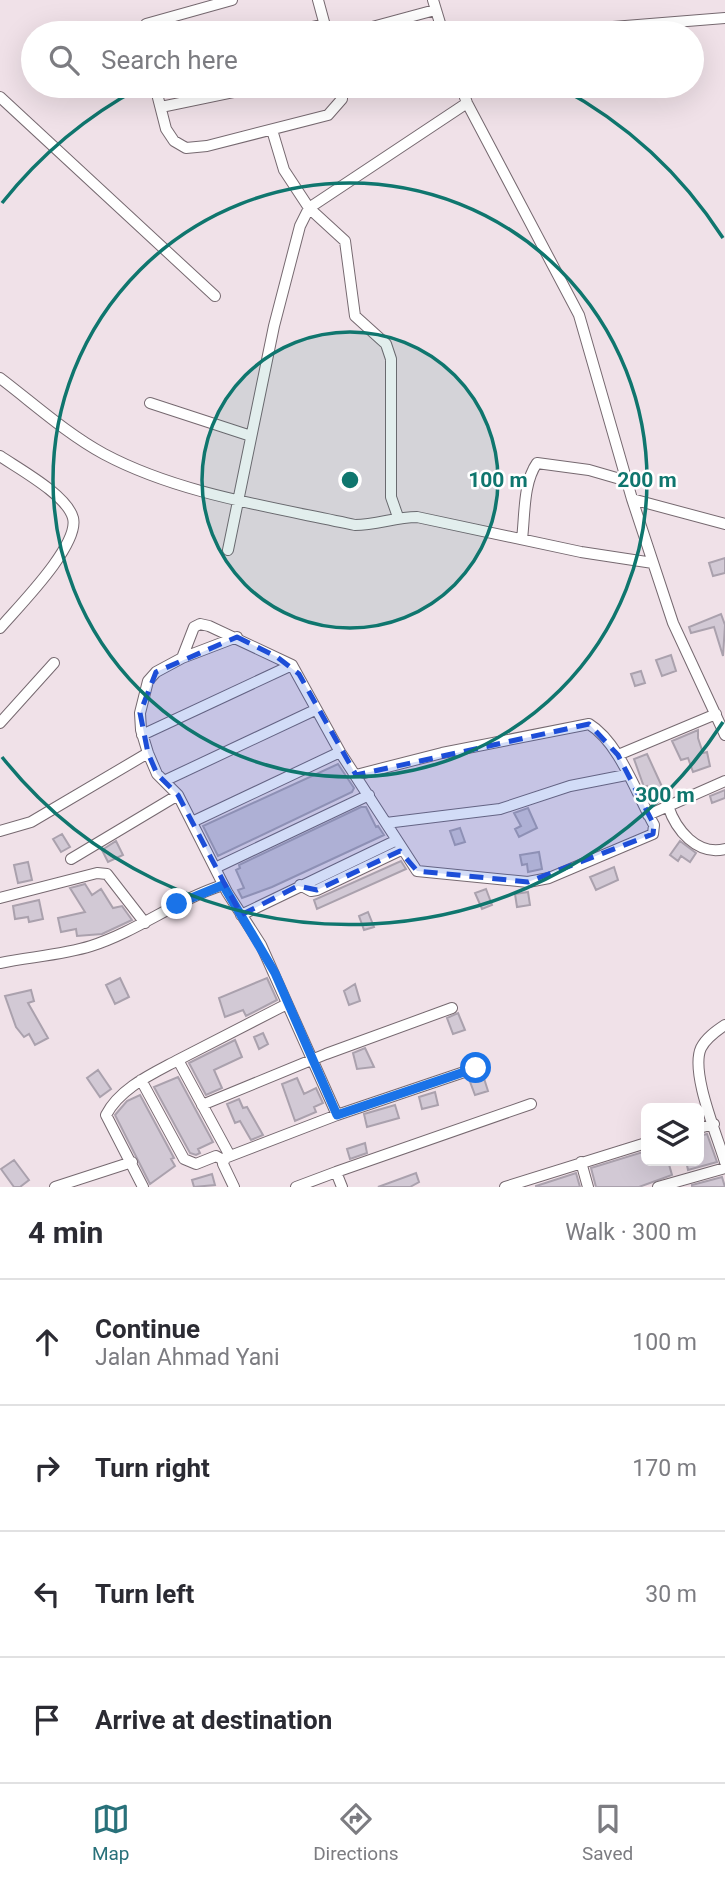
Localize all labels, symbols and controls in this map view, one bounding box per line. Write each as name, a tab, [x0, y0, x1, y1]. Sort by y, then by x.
search box	[21, 21, 704, 98]
icon: search	[45, 41, 83, 79]
text: Search here	[101, 45, 238, 75]
centre of rings	[338, 468, 362, 492]
text: 100 m	[468, 468, 528, 492]
text: 200 m	[617, 468, 677, 492]
text: 300 m	[635, 783, 695, 807]
route end	[161, 888, 192, 919]
route start	[460, 1052, 491, 1083]
map controls	[641, 1103, 704, 1166]
button: layers	[641, 1103, 704, 1166]
text: 4 min	[28, 1215, 103, 1250]
text: Walk · 300 m	[565, 1219, 697, 1246]
text: Continue	[95, 1314, 200, 1344]
icon: ahead	[28, 1323, 66, 1361]
text: 100 m	[632, 1329, 697, 1356]
text: Jalan Ahmad Yani	[95, 1344, 280, 1371]
icon: right	[28, 1449, 66, 1487]
text: Turn right	[95, 1453, 210, 1483]
text: 170 m	[632, 1455, 697, 1482]
icon: left	[28, 1575, 66, 1613]
text: Turn left	[95, 1579, 194, 1609]
text: 30 m	[645, 1581, 697, 1608]
icon: arrive	[28, 1701, 66, 1739]
text: Arrive at destination	[95, 1705, 332, 1735]
tab: Map	[92, 1800, 130, 1865]
tab: Directions	[313, 1800, 398, 1865]
tab: Saved	[582, 1800, 633, 1865]

